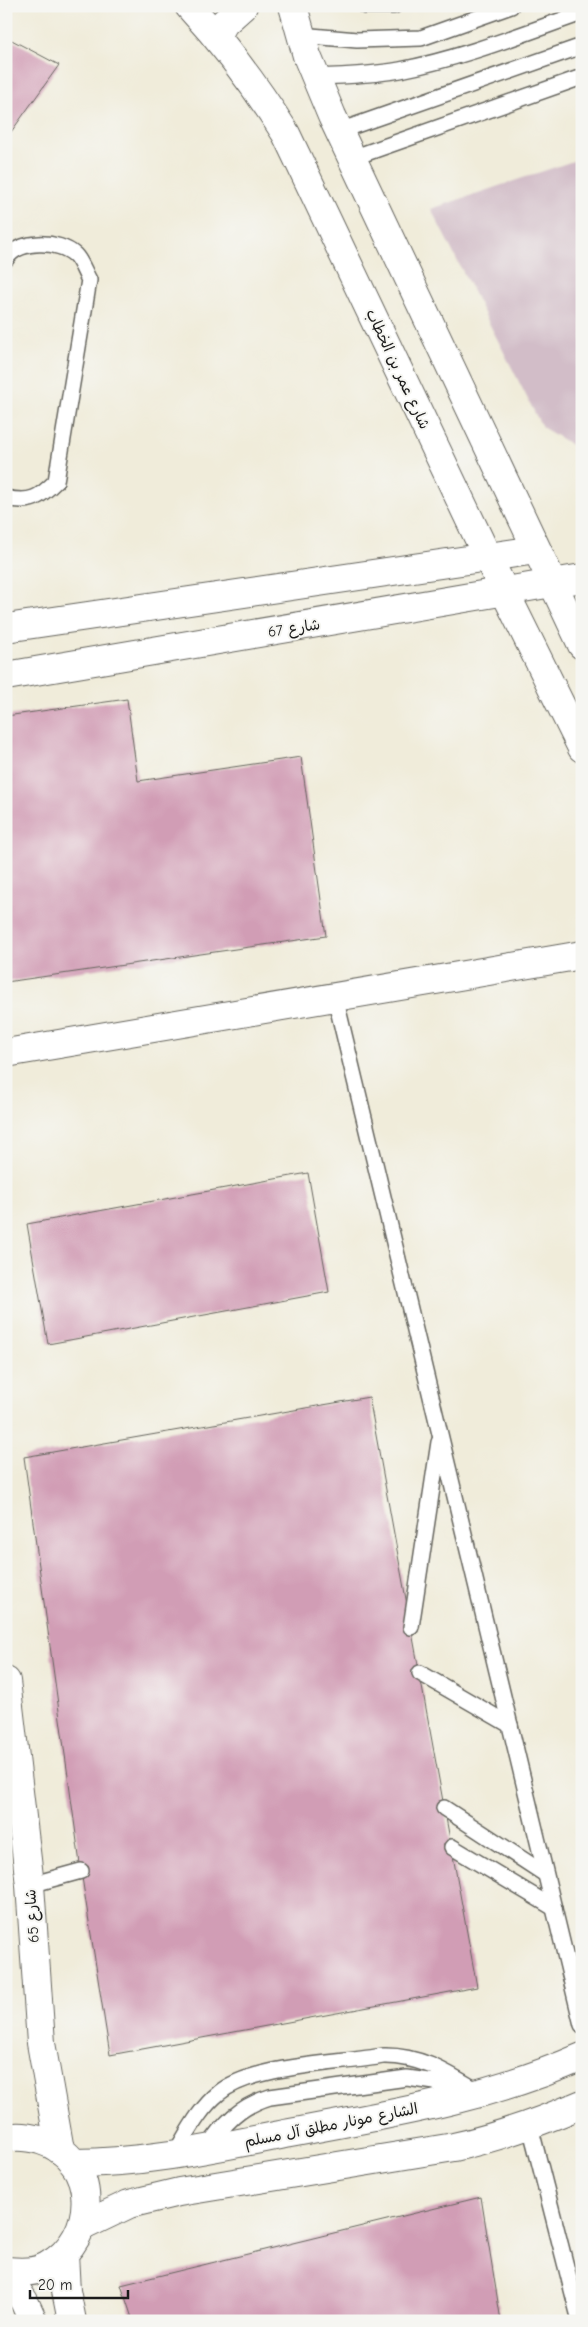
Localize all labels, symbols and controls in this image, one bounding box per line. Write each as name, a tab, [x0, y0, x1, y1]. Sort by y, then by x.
street label: شارع عمر بن الخطاب	[361, 306, 434, 432]
street label: شارع 67	[267, 615, 322, 642]
street label: شارع 65	[21, 1888, 44, 1943]
street label: الشارع مونار مطلق آل مسلم	[243, 2099, 420, 2154]
scale bar	[30, 2267, 128, 2299]
text: 20 m	[38, 2276, 72, 2294]

